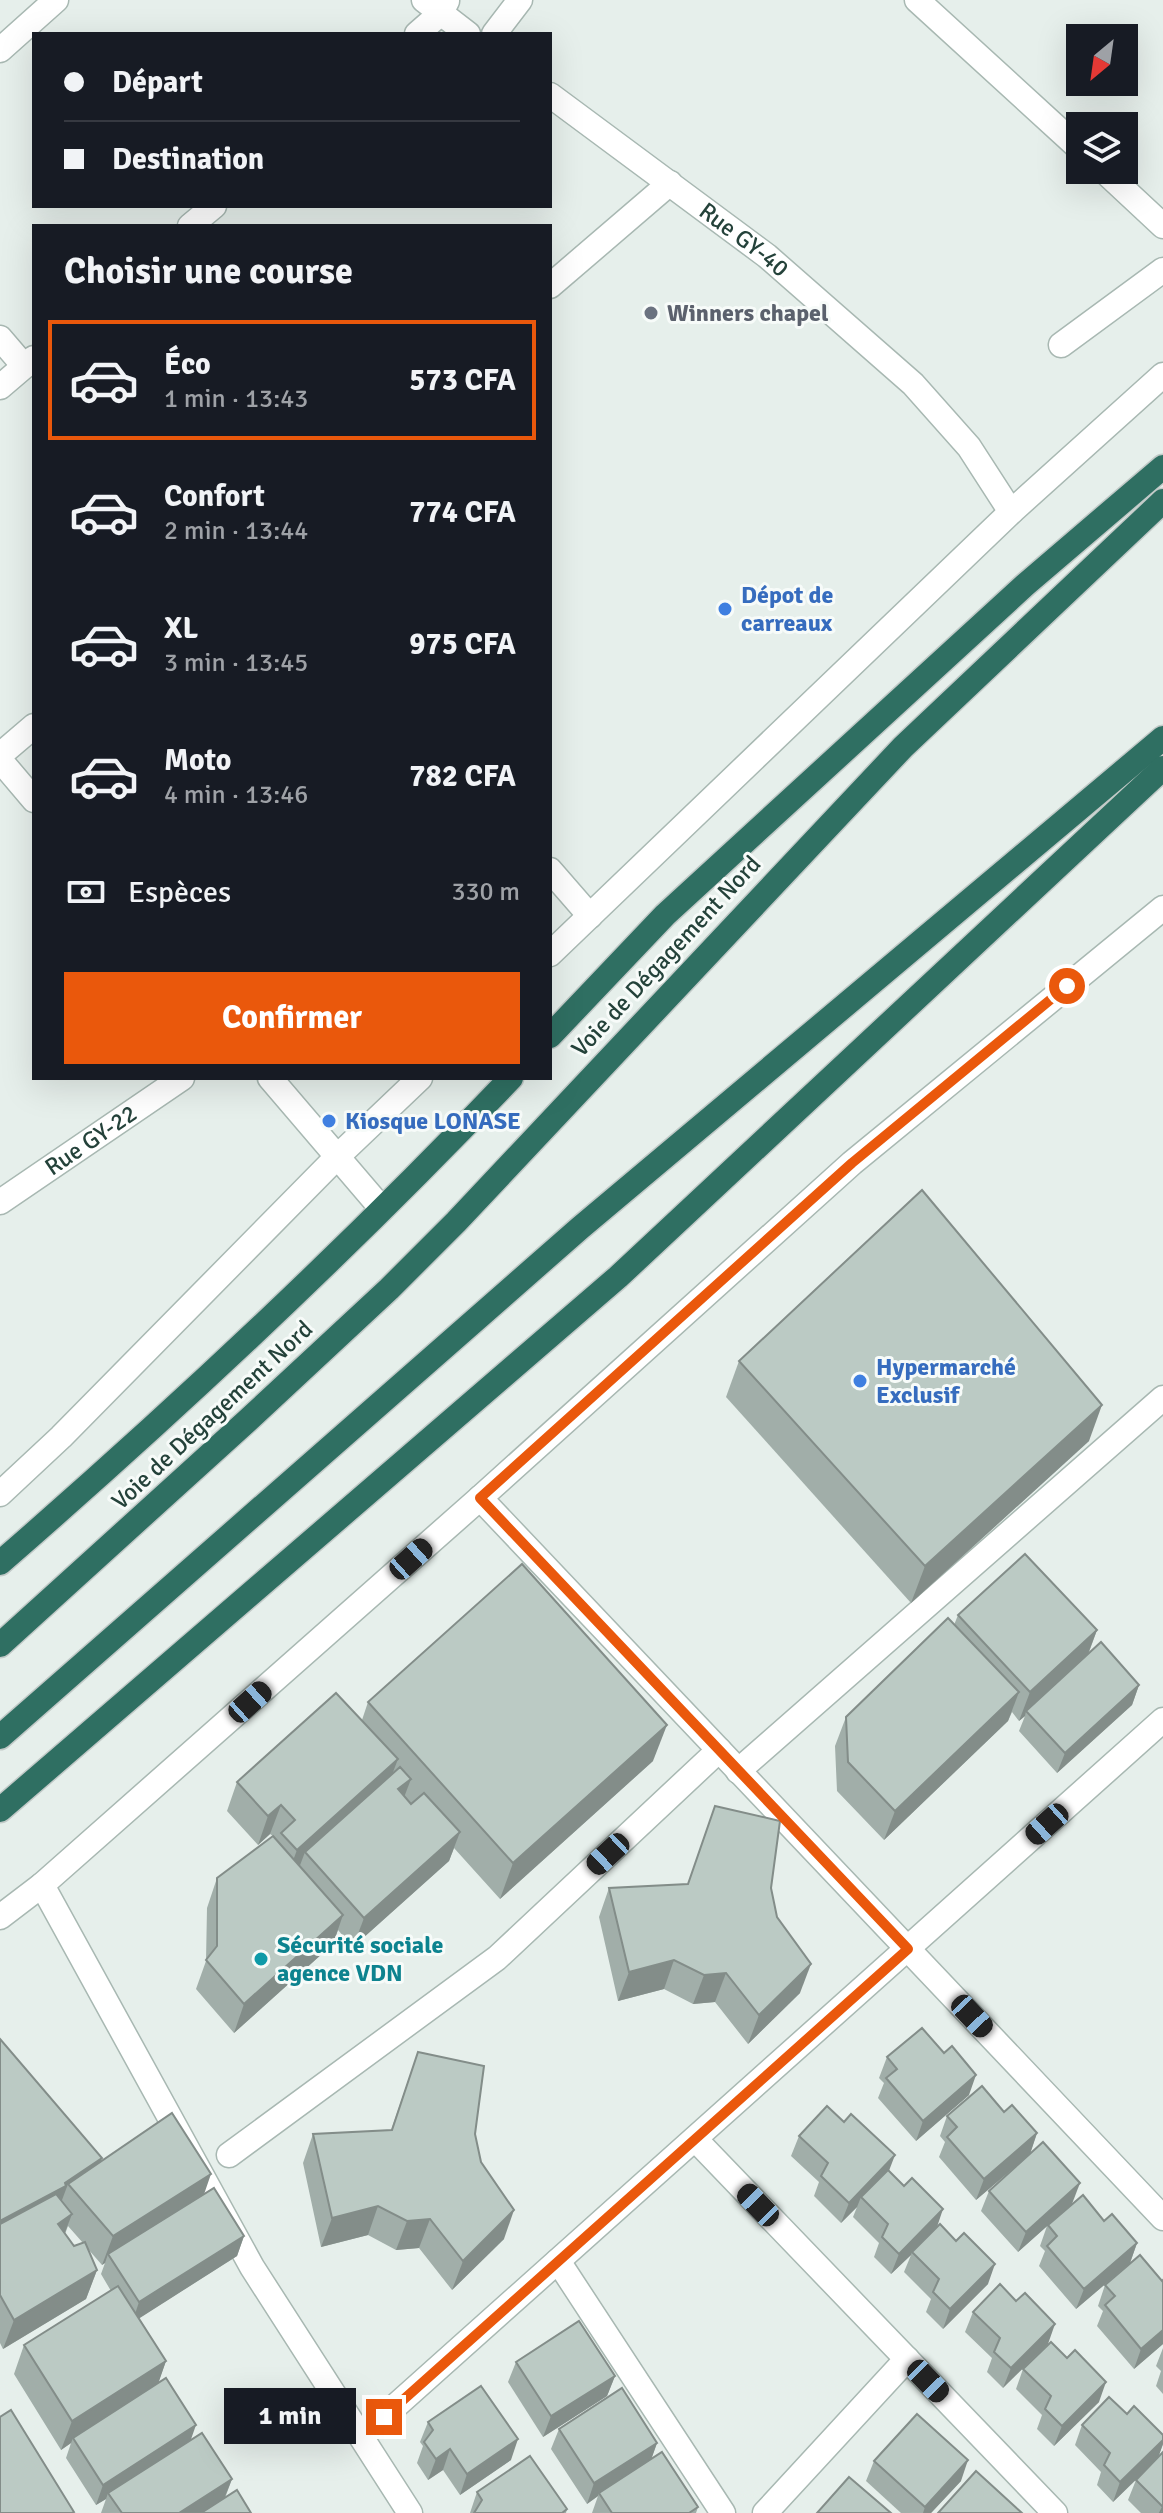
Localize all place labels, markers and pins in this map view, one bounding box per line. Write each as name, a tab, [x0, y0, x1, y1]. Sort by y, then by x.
place label: Winners chapel	[667, 298, 829, 328]
marker: Winners chapel	[642, 304, 660, 322]
place label: Dépot de carreaux	[741, 580, 834, 638]
marker: Dépot de carreaux	[716, 600, 734, 618]
place label: Kiosque LONASE	[345, 1106, 521, 1136]
marker: Kiosque LONASE	[320, 1112, 338, 1130]
place label: Hypermarché Exclusif	[876, 1352, 1016, 1410]
marker: Hypermarché Exclusif	[851, 1372, 869, 1390]
place label: Sécurité sociale agence VDN	[277, 1930, 443, 1988]
marker: Sécurité sociale agence VDN	[252, 1950, 270, 1968]

